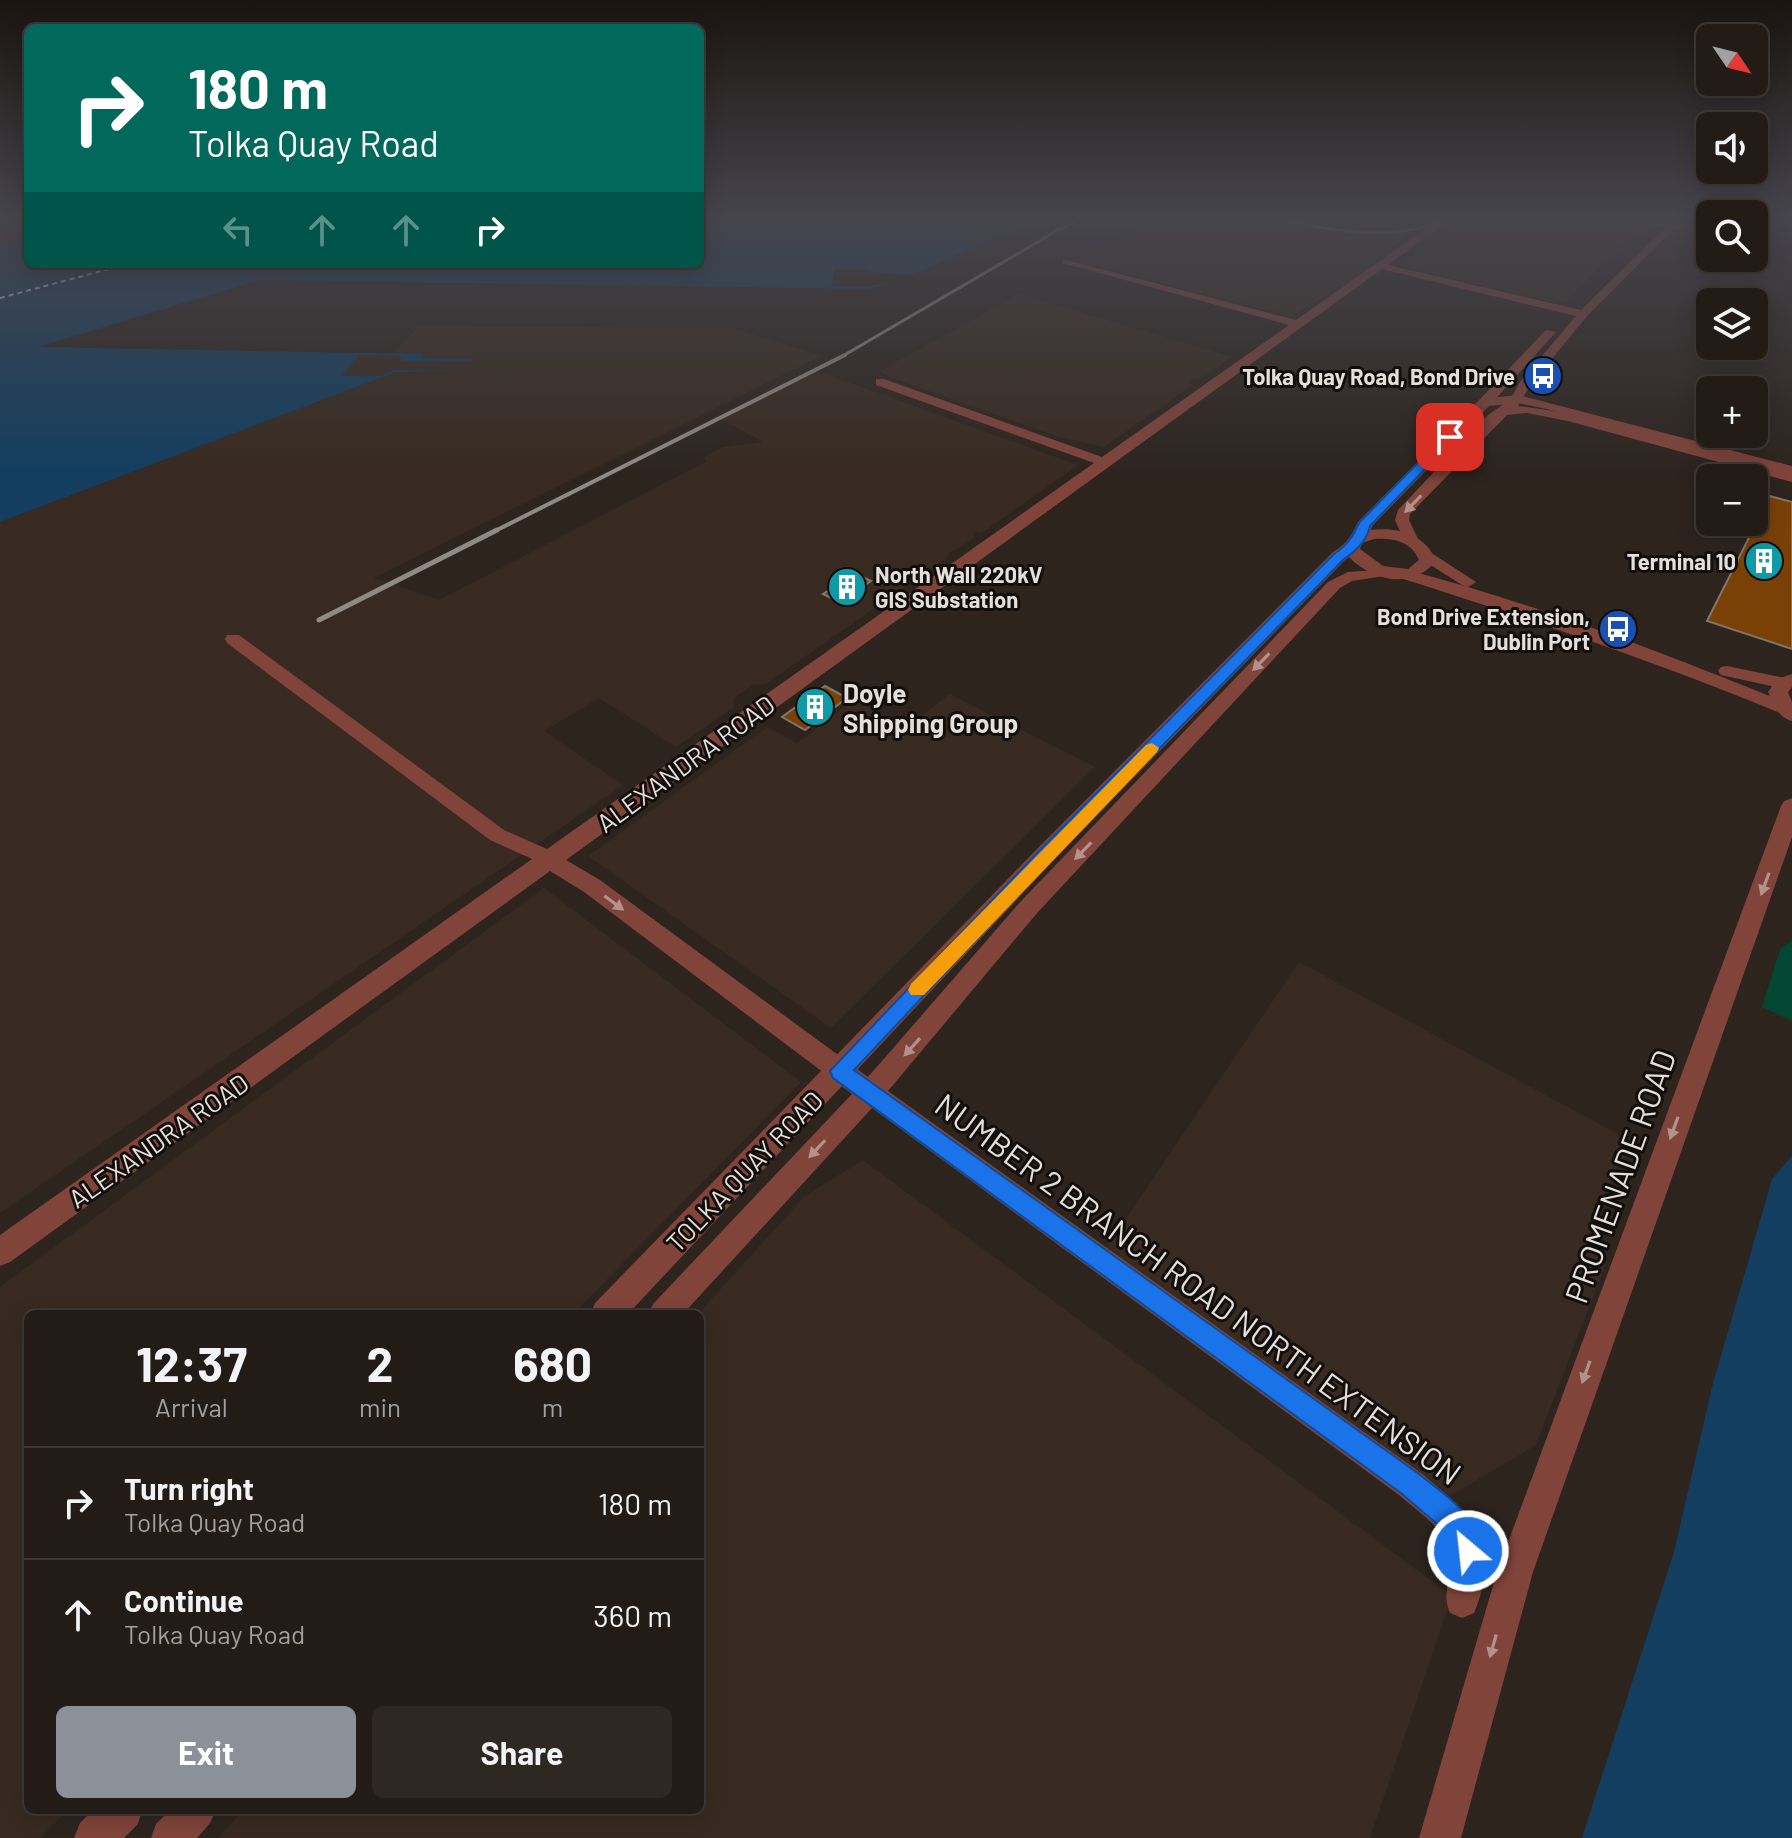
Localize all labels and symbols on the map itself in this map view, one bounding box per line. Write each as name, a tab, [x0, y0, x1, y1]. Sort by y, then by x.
north arrow	[1696, 24, 1768, 96]
bus stop icon: Tolka Quay Road, Bond Drive	[1522, 355, 1564, 397]
place label: Tolka Quay Road, Bond Drive	[1242, 363, 1515, 389]
pin	[1416, 403, 1484, 471]
one-way arrow	[1404, 494, 1423, 513]
building icon: Terminal 10	[1743, 540, 1785, 582]
place label: Terminal 10	[1627, 548, 1736, 574]
place label: North Wall 220kV GIS Substation	[875, 561, 1043, 612]
building icon: North Wall 220kV GIS Substation	[826, 566, 868, 608]
place label: Bond Drive Extension, Dublin Port	[1377, 603, 1590, 654]
bus stop icon: Bond Drive Extension, Dublin Port	[1597, 608, 1639, 650]
one-way arrow	[1253, 652, 1271, 671]
place label: Doyle Shipping Group	[843, 677, 1018, 738]
building icon: Doyle Shipping Group	[794, 686, 836, 728]
street label: ALEXANDRA ROAD	[590, 688, 780, 838]
one-way arrow	[1074, 841, 1092, 860]
one-way arrow	[1758, 872, 1770, 896]
one-way arrow	[603, 894, 624, 910]
one-way arrow	[903, 1037, 921, 1056]
street label: PROMENADE ROAD	[1556, 1045, 1682, 1307]
street label: ALEXANDRA ROAD	[62, 1066, 254, 1214]
street label: TOLKA QUAY ROAD	[659, 1084, 829, 1258]
street label: NUMBER 2 BRANCH ROAD NORTH EXTENSION	[929, 1084, 1469, 1492]
one-way arrow	[1668, 1116, 1680, 1140]
one-way arrow	[809, 1139, 827, 1158]
one-way arrow	[1579, 1360, 1592, 1384]
position arrow	[1426, 1509, 1510, 1593]
one-way arrow	[1486, 1635, 1499, 1659]

